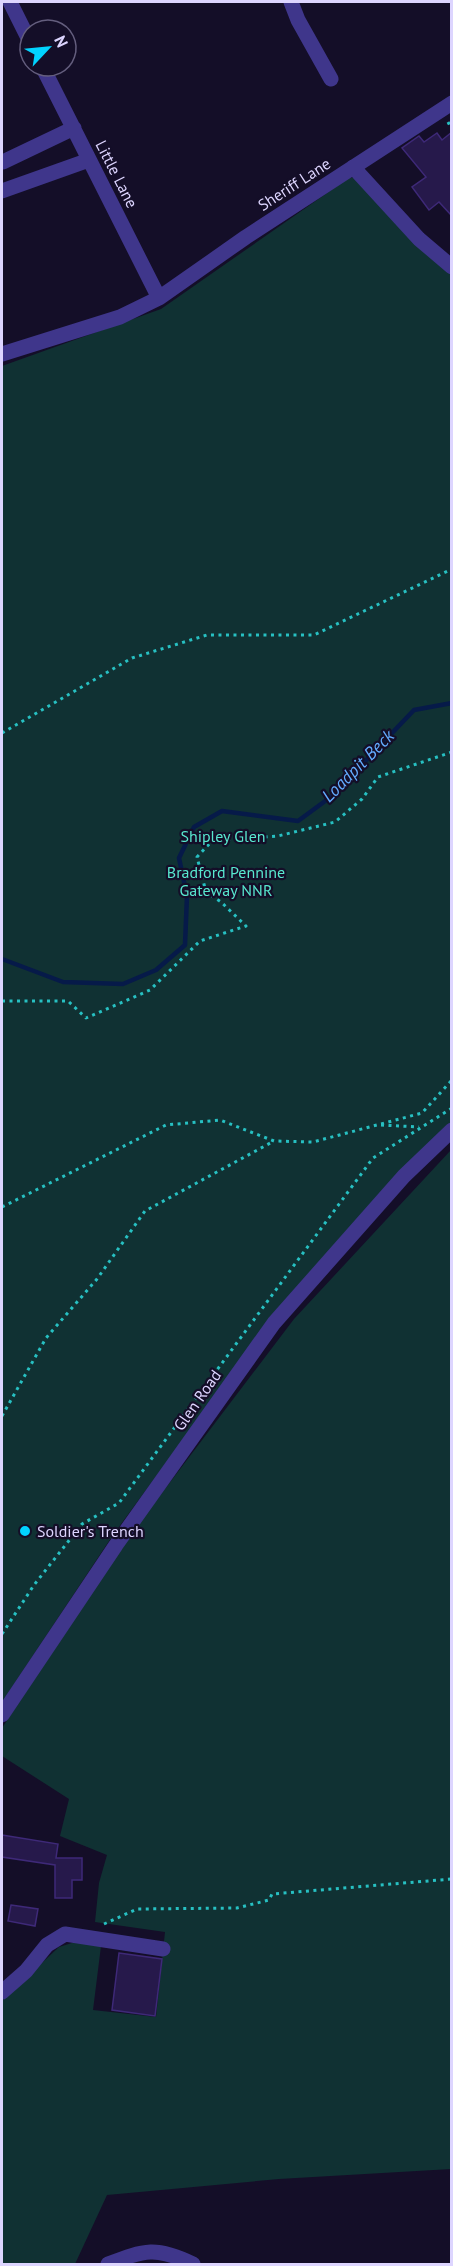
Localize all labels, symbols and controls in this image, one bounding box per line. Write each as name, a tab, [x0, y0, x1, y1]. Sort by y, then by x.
north arrow	[18, 18, 78, 78]
text: N	[50, 32, 73, 51]
street label: Little Lane	[91, 137, 143, 211]
street label: Sheriff Lane	[254, 153, 334, 215]
water label: Loadpit Beck	[317, 724, 399, 807]
park label: Shipley Glen	[180, 826, 266, 846]
park label: Bradford Pennine Gateway NNR	[167, 862, 285, 900]
street label: Glen Road	[169, 1366, 225, 1434]
place label: Soldier's Trench	[37, 1521, 144, 1541]
marker: Soldier's Trench	[18, 1524, 32, 1538]

